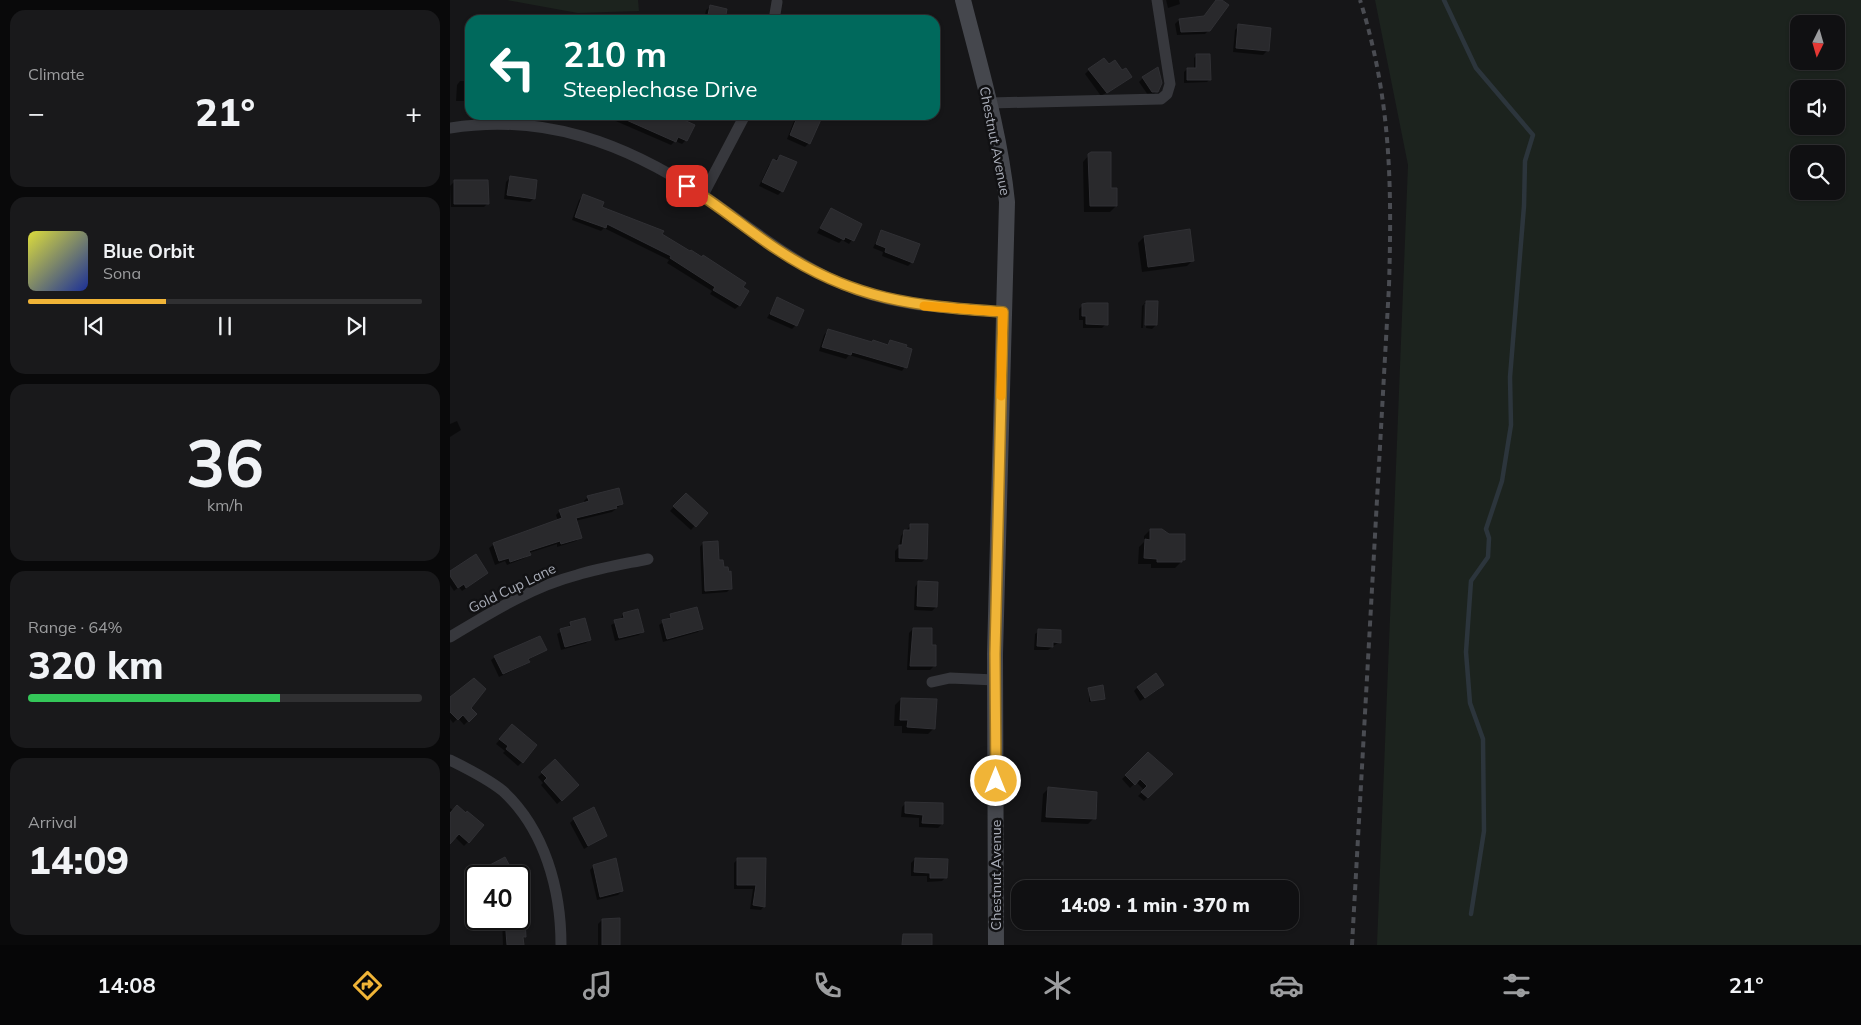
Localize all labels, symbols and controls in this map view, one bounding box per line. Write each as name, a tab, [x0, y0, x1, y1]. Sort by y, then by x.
north arrow	[1790, 15, 1845, 70]
map controls	[1790, 15, 1845, 200]
text: 210 m	[563, 32, 667, 76]
icon: left	[480, 35, 545, 100]
text: Climate	[28, 64, 84, 84]
text: Steeplechase Drive	[563, 75, 757, 103]
button: sound	[1790, 80, 1845, 135]
street label: Chestnut Avenue	[976, 85, 1014, 197]
text: 21°	[195, 88, 255, 136]
text: −	[28, 95, 45, 130]
text: +	[405, 95, 422, 130]
button: search	[1790, 145, 1845, 200]
pin	[666, 165, 708, 207]
icon: arrive	[673, 172, 701, 200]
text: Blue Orbit	[103, 239, 194, 263]
text: Sona	[103, 263, 141, 283]
icon: previous	[80, 312, 108, 340]
icon: pause	[211, 312, 239, 340]
icon: next	[342, 312, 370, 340]
text: 36	[186, 422, 264, 503]
text: km/h	[207, 495, 243, 515]
street label: Gold Cup Lane	[465, 559, 559, 617]
text: Range · 64%	[28, 617, 123, 637]
text: 320 km	[28, 641, 164, 689]
position arrow	[969, 754, 1021, 806]
text: Arrival	[28, 812, 77, 832]
street label: Chestnut Avenue	[987, 820, 1005, 930]
text: 14:09	[28, 836, 129, 884]
speed limit sign: 40	[465, 865, 530, 930]
text: 14:09 · 1 min · 370 m	[1060, 893, 1250, 917]
icon: directions	[350, 968, 385, 1003]
icon: music	[580, 968, 615, 1003]
icon: phone	[810, 968, 845, 1003]
icon: climate	[1040, 968, 1075, 1003]
icon: car	[1269, 968, 1304, 1003]
icon: filters	[1499, 968, 1534, 1003]
text: 14:08	[97, 971, 156, 999]
text: 21°	[1729, 971, 1764, 999]

